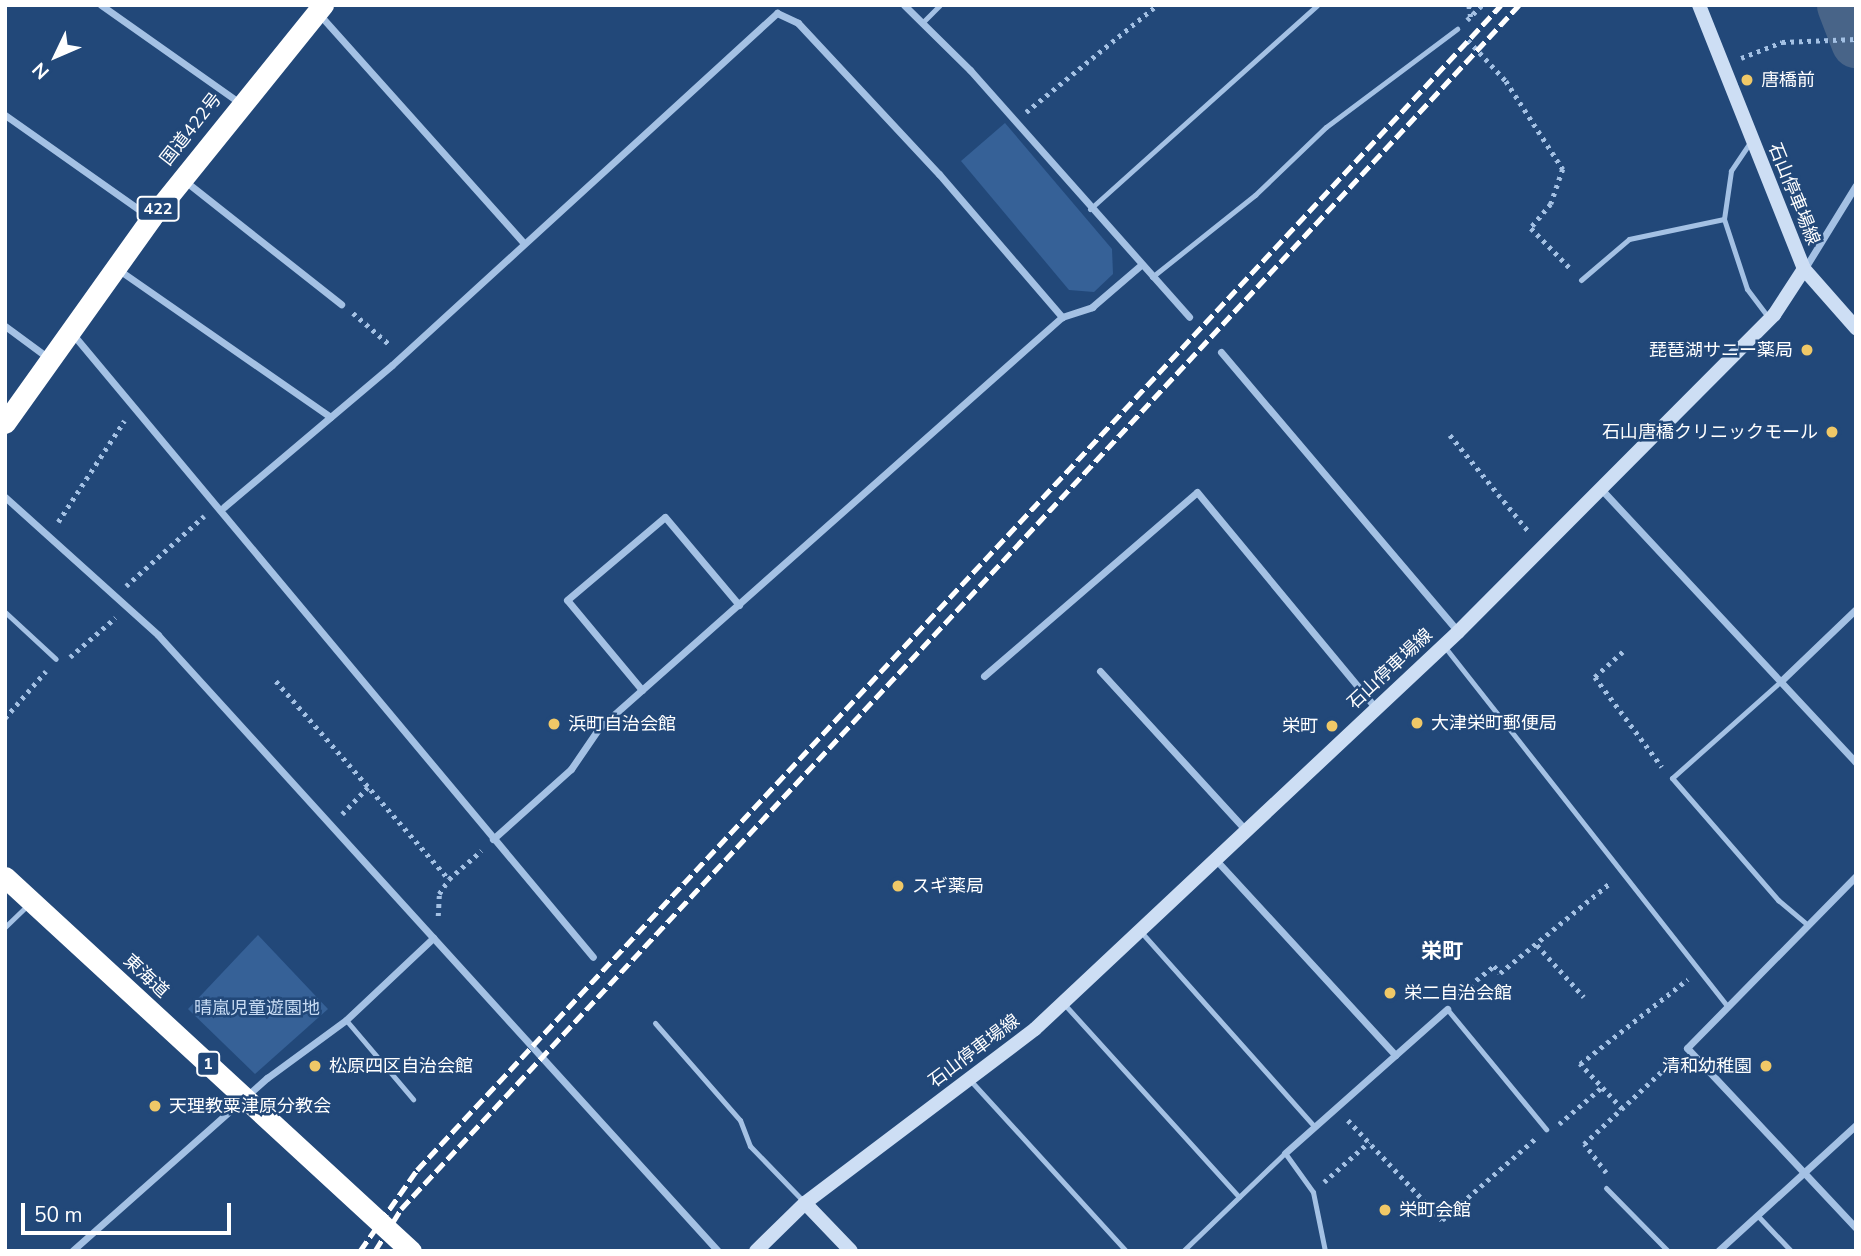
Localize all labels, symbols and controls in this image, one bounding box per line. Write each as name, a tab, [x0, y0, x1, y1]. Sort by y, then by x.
north arrow	[21, 21, 91, 91]
text: N	[27, 56, 55, 85]
place label: 唐橋前	[1761, 69, 1815, 91]
marker: 唐橋前	[1739, 72, 1755, 88]
street label: 国道422号	[156, 88, 226, 170]
street label: 石山停車場線	[1764, 140, 1824, 248]
road number: 422	[135, 196, 181, 222]
place label: 琵琶湖サニー薬局	[1649, 339, 1793, 361]
marker: 琵琶湖サニー薬局	[1799, 342, 1815, 358]
place label: 石山唐橋クリニックモール	[1602, 421, 1818, 443]
marker: 石山唐橋クリニックモール	[1824, 424, 1840, 440]
street label: 石山停車場線	[1343, 624, 1437, 714]
place label: 大津栄町郵便局	[1431, 712, 1557, 734]
place label: 浜町自治会館	[568, 713, 676, 735]
place label: 栄町	[1282, 715, 1318, 737]
marker: 大津栄町郵便局	[1409, 715, 1425, 731]
marker: 浜町自治会館	[546, 716, 562, 732]
marker: 栄町	[1324, 718, 1340, 734]
place label: スギ薬局	[912, 875, 984, 897]
marker: スギ薬局	[890, 878, 906, 894]
district label: 栄町	[1421, 938, 1463, 964]
street label: 東海道	[119, 950, 173, 1002]
place label: 栄二自治会館	[1404, 982, 1512, 1004]
marker: 栄二自治会館	[1382, 985, 1398, 1001]
park label: 晴嵐児童遊園地	[194, 997, 320, 1019]
street label: 石山停車場線	[924, 1010, 1024, 1092]
road number: 1	[196, 1052, 220, 1076]
place label: 松原四区自治会館	[329, 1055, 473, 1077]
place label: 清和幼稚園	[1662, 1055, 1752, 1077]
marker: 松原四区自治会館	[307, 1058, 323, 1074]
marker: 清和幼稚園	[1758, 1058, 1774, 1074]
place label: 天理教粟津原分教会	[169, 1095, 331, 1117]
marker: 天理教粟津原分教会	[147, 1098, 163, 1114]
scale bar	[24, 1190, 234, 1234]
place label: 栄町会館	[1399, 1199, 1471, 1221]
text: 50 m	[34, 1201, 83, 1229]
marker: 栄町会館	[1377, 1202, 1393, 1218]

